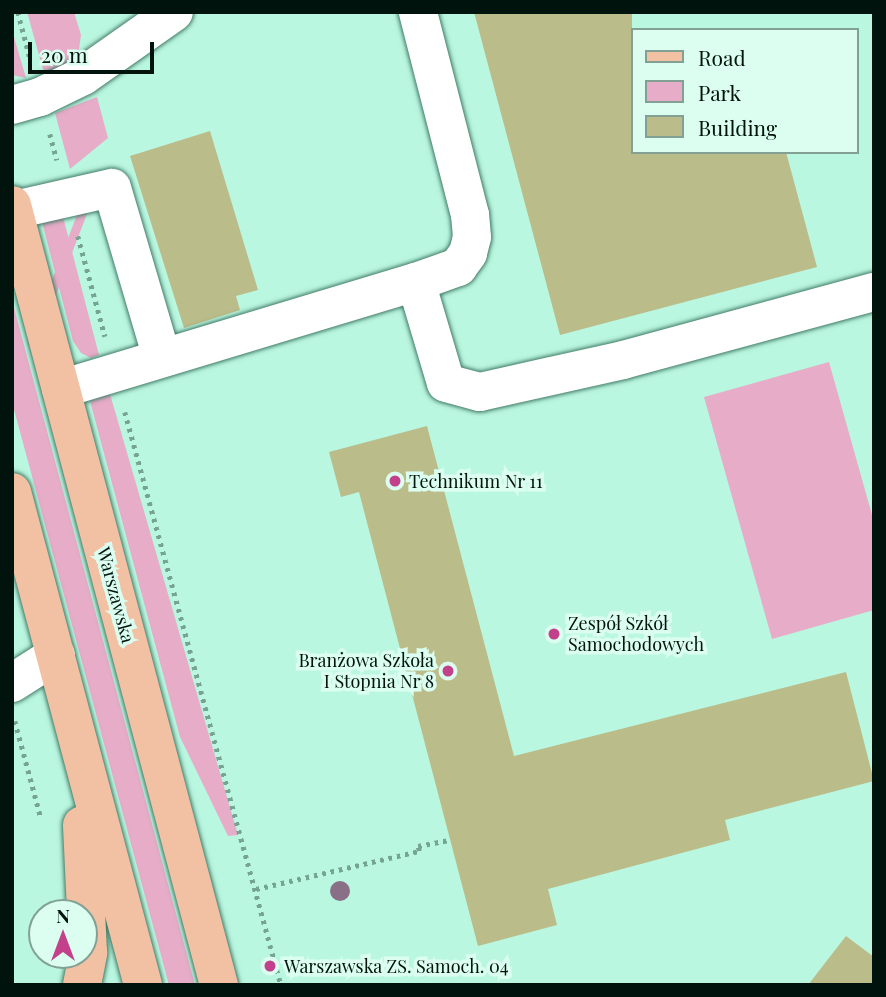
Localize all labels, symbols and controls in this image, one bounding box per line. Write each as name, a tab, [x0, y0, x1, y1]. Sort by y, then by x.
scale bar	[32, 28, 158, 72]
legend	[630, 28, 858, 154]
text: 20 m	[41, 40, 88, 68]
text: Road	[698, 43, 746, 71]
text: Park	[698, 78, 741, 106]
text: Building	[698, 113, 777, 141]
place label: Technikum Nr 11	[409, 470, 543, 492]
marker: Technikum Nr 11	[387, 473, 403, 489]
street label: Warszawska	[93, 545, 139, 645]
place label: Zespół Szkół Samochodowych	[568, 613, 704, 656]
marker: Zespół Szkół Samochodowych	[546, 626, 562, 642]
place label: Branżowa Szkoła I Stopnia Nr 8	[298, 650, 434, 692]
marker: Branżowa Szkoła I Stopnia Nr 8	[440, 663, 456, 679]
north arrow	[28, 899, 98, 969]
text: N	[56, 902, 70, 928]
place label: Warszawska ZS. Samoch. 04	[284, 955, 509, 977]
marker: Warszawska ZS. Samoch. 04	[262, 958, 278, 974]

